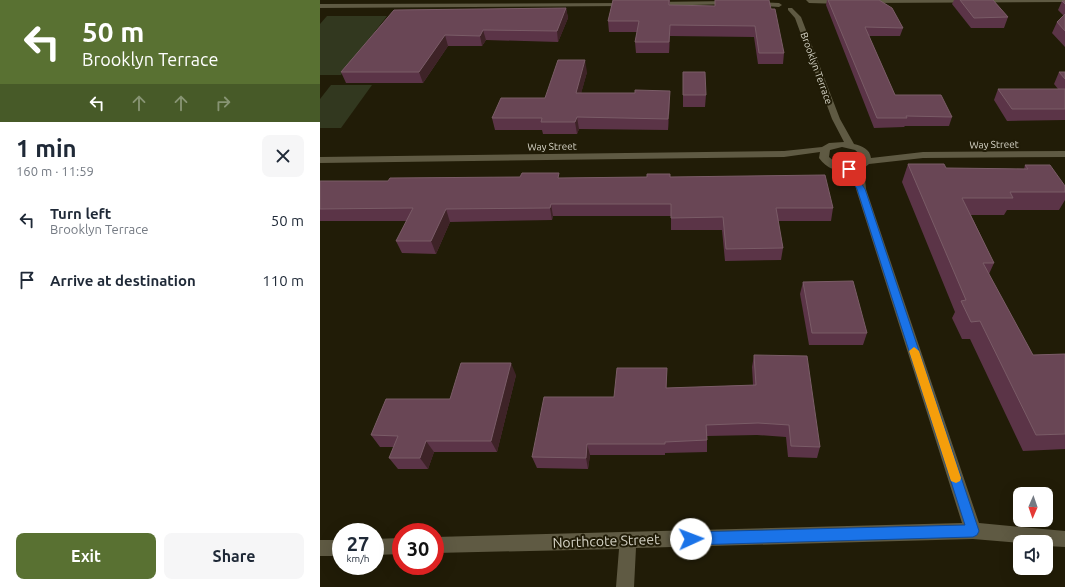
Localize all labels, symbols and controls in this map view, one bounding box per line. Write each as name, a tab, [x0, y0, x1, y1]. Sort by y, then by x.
icon: left	[16, 16, 68, 68]
text: 50 m	[82, 16, 144, 47]
street label: Brooklyn Terrace	[798, 31, 835, 106]
text: Brooklyn Terrace	[82, 49, 218, 69]
icon: left	[86, 92, 108, 114]
icon: ahead	[128, 92, 150, 114]
icon: ahead	[170, 92, 192, 114]
icon: right	[212, 92, 234, 114]
text: 1 min	[16, 135, 77, 162]
button: close	[262, 135, 304, 177]
street label: Way Street	[969, 139, 1019, 150]
street label: Way Street	[527, 141, 577, 152]
pin	[832, 152, 866, 186]
icon: arrive	[838, 158, 860, 180]
text: 160 m · 11:59	[16, 164, 94, 178]
text: Turn left	[50, 205, 111, 222]
icon: left	[16, 209, 38, 231]
text: 50 m	[271, 212, 304, 229]
text: Brooklyn Terrace	[50, 222, 149, 236]
icon: arrive	[16, 269, 38, 291]
text: Arrive at destination	[50, 272, 196, 289]
text: 110 m	[262, 272, 304, 289]
north arrow	[1013, 487, 1053, 527]
map controls	[1013, 487, 1053, 575]
position arrow	[670, 518, 712, 560]
speed limit sign: 30	[392, 523, 444, 575]
street label: Northcote Street	[552, 531, 660, 551]
text: 27	[347, 532, 369, 555]
button: Exit	[16, 533, 156, 579]
button: Share	[164, 533, 304, 579]
button: sound	[1013, 535, 1053, 575]
text: km/h	[346, 553, 370, 564]

